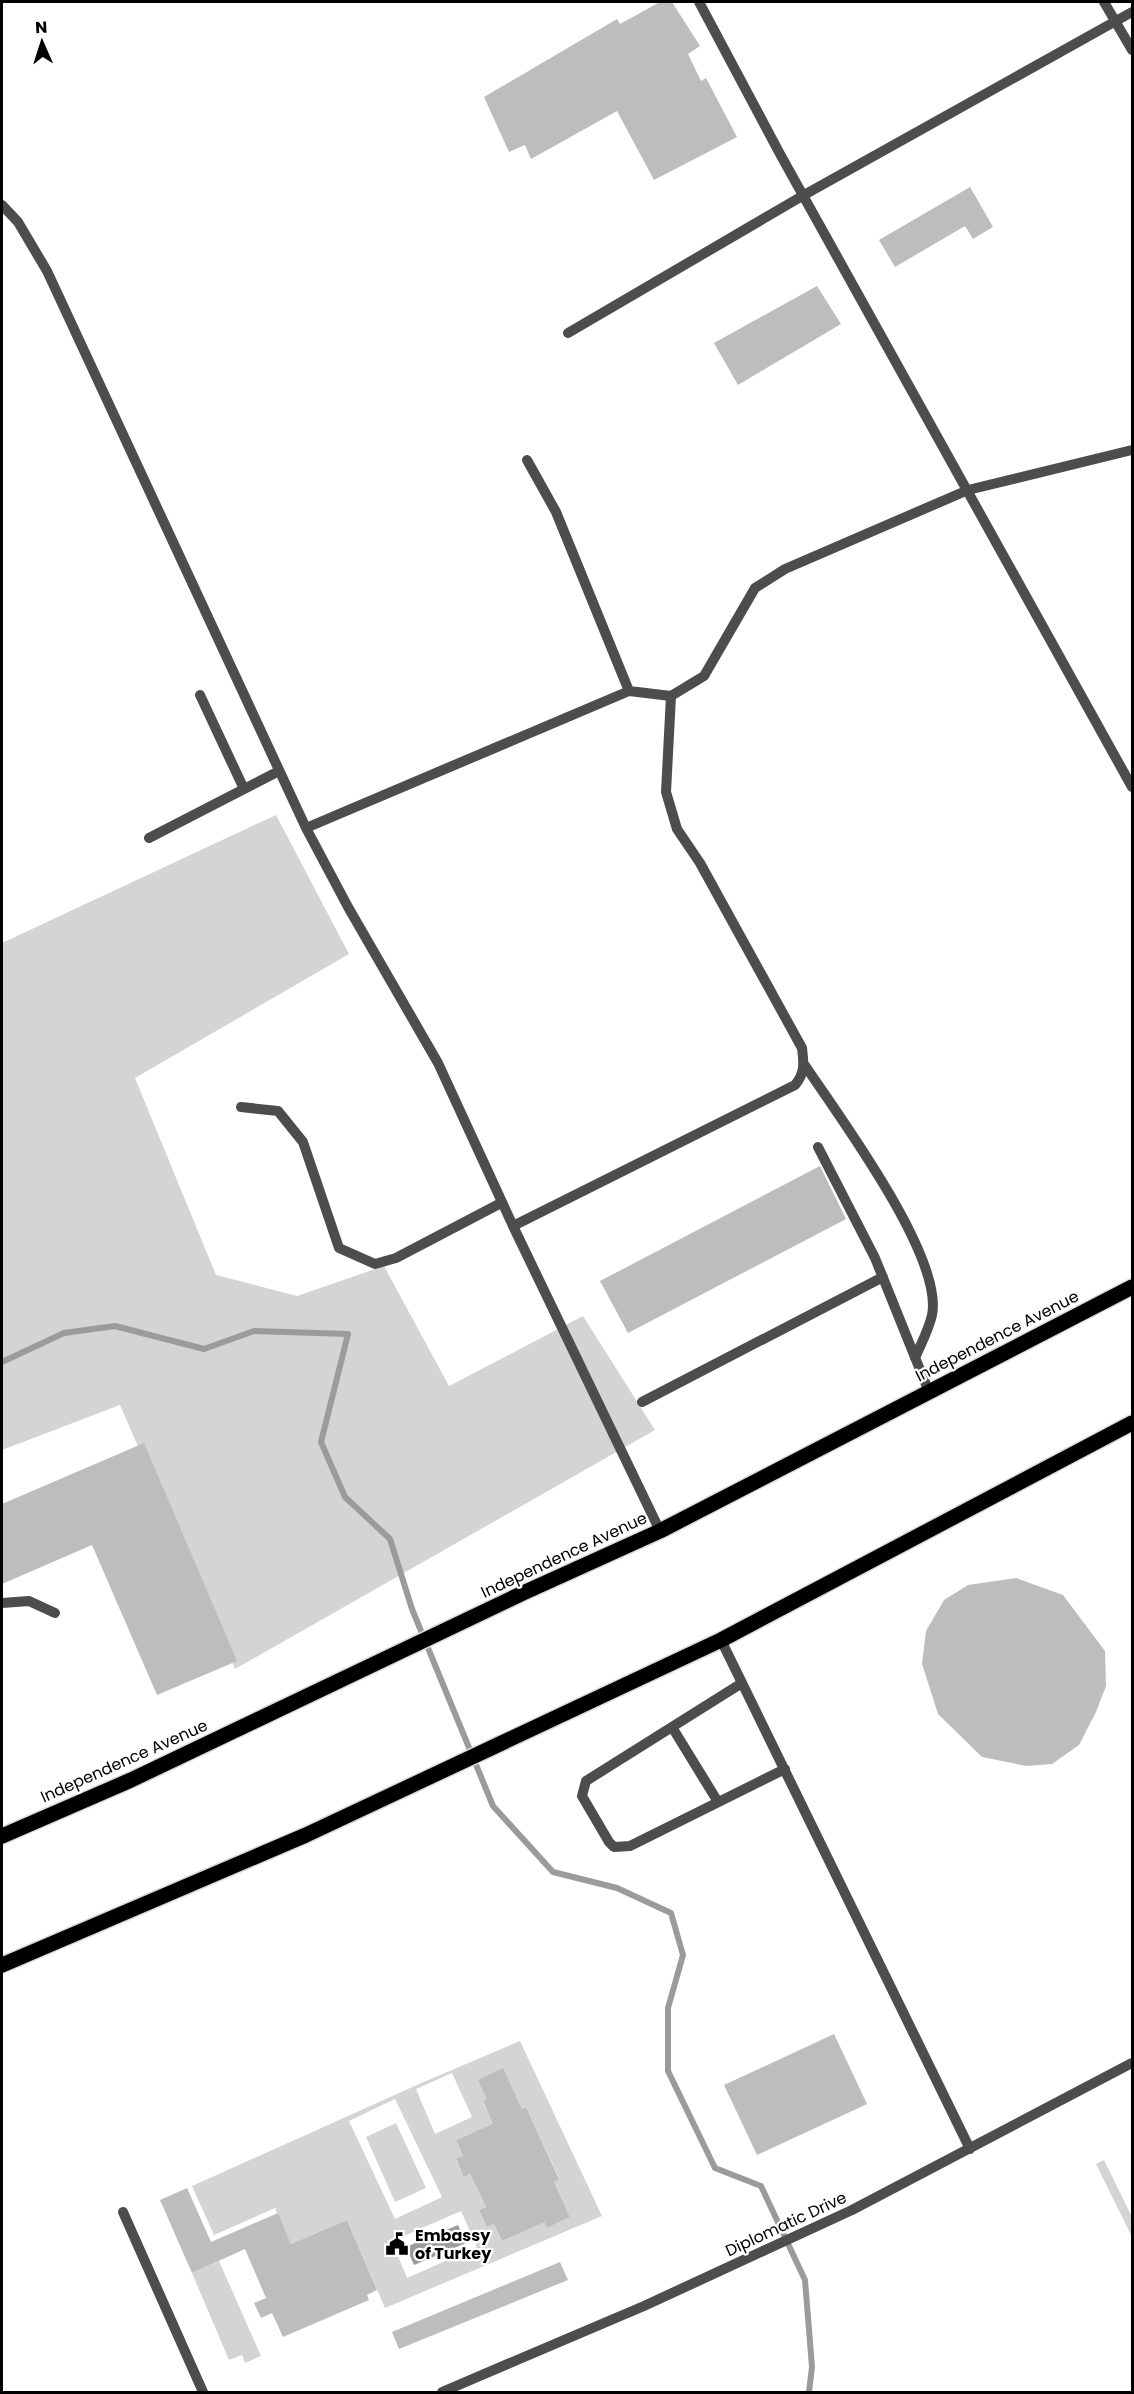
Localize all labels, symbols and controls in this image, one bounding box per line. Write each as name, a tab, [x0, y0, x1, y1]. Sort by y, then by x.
north arrow	[12, 12, 72, 72]
text: N	[35, 16, 48, 39]
street label: Independence Avenue	[911, 1285, 1083, 1387]
street label: Independence Avenue	[477, 1506, 651, 1604]
street label: Independence Avenue	[37, 1714, 211, 1808]
street label: Diplomatic Drive	[722, 2186, 850, 2262]
place label: Embassy of Turkey	[415, 2224, 492, 2265]
public building icon: Embassy of Turkey	[384, 2231, 410, 2257]

